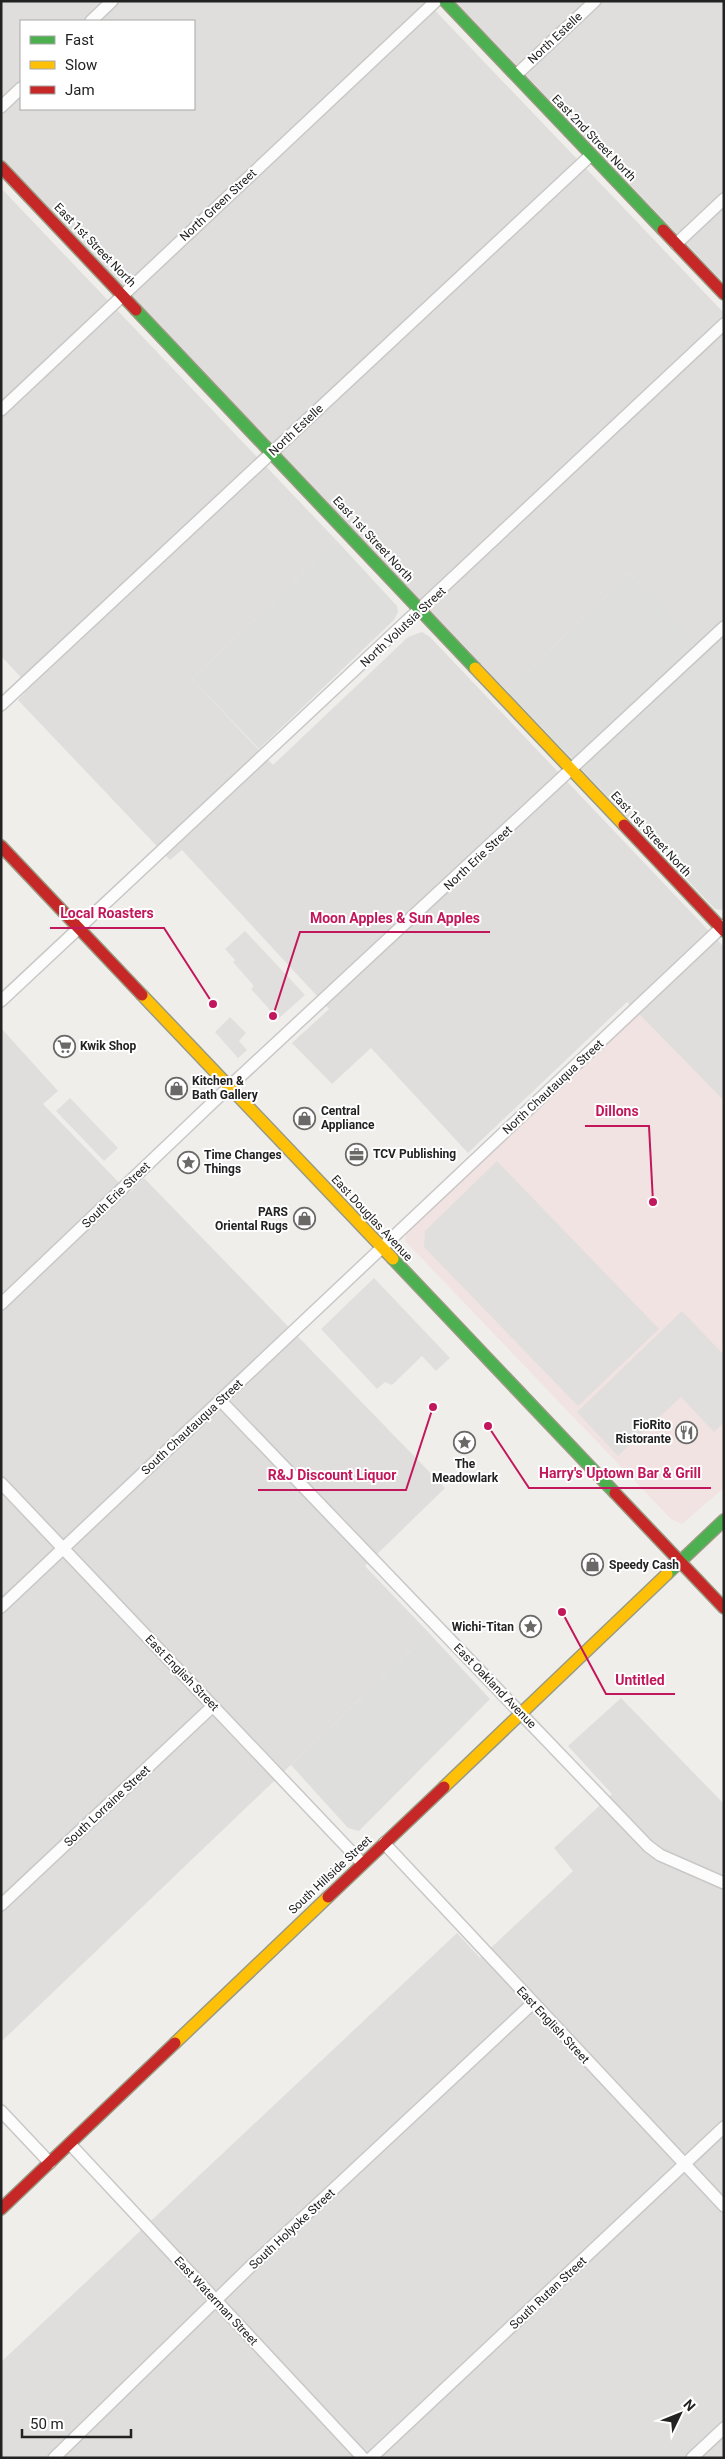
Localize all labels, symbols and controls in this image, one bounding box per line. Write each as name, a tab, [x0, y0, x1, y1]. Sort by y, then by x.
street label: North Estelle	[525, 9, 585, 67]
legend	[20, 20, 195, 110]
text: Fast	[65, 31, 94, 49]
text: Slow	[65, 56, 97, 74]
text: Jam	[65, 81, 95, 99]
street label: East 2nd Street North	[549, 92, 639, 184]
street label: North Green Street	[177, 166, 259, 244]
street label: East 1st Street North	[51, 200, 139, 290]
street label: North Estelle	[266, 401, 326, 459]
street label: East 1st Street North	[330, 494, 416, 584]
street label: North Volutsia Street	[358, 584, 448, 670]
street label: East 1st Street North	[608, 789, 694, 879]
street label: North Erie Street	[441, 823, 515, 893]
callout: Local Roasters	[50, 899, 164, 928]
callout: Moon Apples & Sun Apples	[300, 903, 490, 932]
text: Local Roasters	[60, 905, 154, 921]
text: Moon Apples & Sun Apples	[310, 910, 480, 926]
supermarket icon: Kwik Shop	[52, 1034, 76, 1058]
street label: North Chautauqua Street	[500, 1037, 606, 1137]
place label: Kwik Shop	[80, 1039, 137, 1053]
place label: Kitchen & Bath Gallery	[192, 1074, 259, 1102]
shop icon: Kitchen & Bath Gallery	[164, 1076, 188, 1100]
callout: Dillons	[585, 1097, 649, 1126]
text: Dillons	[595, 1103, 639, 1119]
place label: Central Appliance	[321, 1104, 375, 1132]
shop icon: Central Appliance	[293, 1106, 317, 1130]
office icon: TCV Publishing	[345, 1142, 369, 1166]
place label: TCV Publishing	[373, 1147, 456, 1161]
place label: Time Changes Things	[204, 1148, 282, 1176]
place icon: Time Changes Things	[176, 1150, 200, 1174]
street label: South Erie Street	[79, 1159, 153, 1231]
street label: East Douglas Avenue	[329, 1172, 415, 1264]
place label: PARS Oriental Rugs	[215, 1205, 288, 1233]
shop icon: PARS Oriental Rugs	[292, 1207, 316, 1231]
street label: South Chautauqua Street	[138, 1376, 246, 1478]
place label: FioRito Ristorante	[615, 1418, 672, 1446]
restaurant icon: FioRito Ristorante	[675, 1420, 699, 1444]
place icon: The Meadowlark	[453, 1431, 477, 1455]
place label: The Meadowlark	[432, 1457, 499, 1485]
callout: Harry's Uptown Bar & Grill	[529, 1459, 711, 1488]
callout: R&J Discount Liquor	[258, 1461, 406, 1490]
text: Harry's Uptown Bar & Grill	[539, 1465, 701, 1481]
text: R&J Discount Liquor	[268, 1467, 396, 1483]
shop icon: Speedy Cash	[581, 1553, 605, 1577]
place label: Speedy Cash	[609, 1558, 679, 1572]
place icon: Wichi-Titan	[518, 1615, 542, 1639]
place label: Wichi-Titan	[452, 1620, 514, 1634]
street label: East English Street	[142, 1632, 222, 1714]
street label: East Oakland Avenue	[451, 1641, 539, 1731]
callout: Untitled	[606, 1665, 675, 1694]
text: Untitled	[615, 1672, 665, 1688]
street label: South Lorraine Street	[61, 1763, 153, 1849]
street label: South Hillside Street	[286, 1833, 374, 1917]
street label: East English Street	[514, 1984, 592, 2066]
street label: South Holyoke Street	[246, 2186, 338, 2272]
street label: East Waterman Street	[171, 2254, 261, 2348]
street label: South Rutan Street	[507, 2254, 589, 2332]
north arrow	[655, 2389, 705, 2439]
text: N	[680, 2396, 699, 2414]
scale bar	[22, 2406, 131, 2438]
text: 50 m	[30, 2415, 64, 2433]

